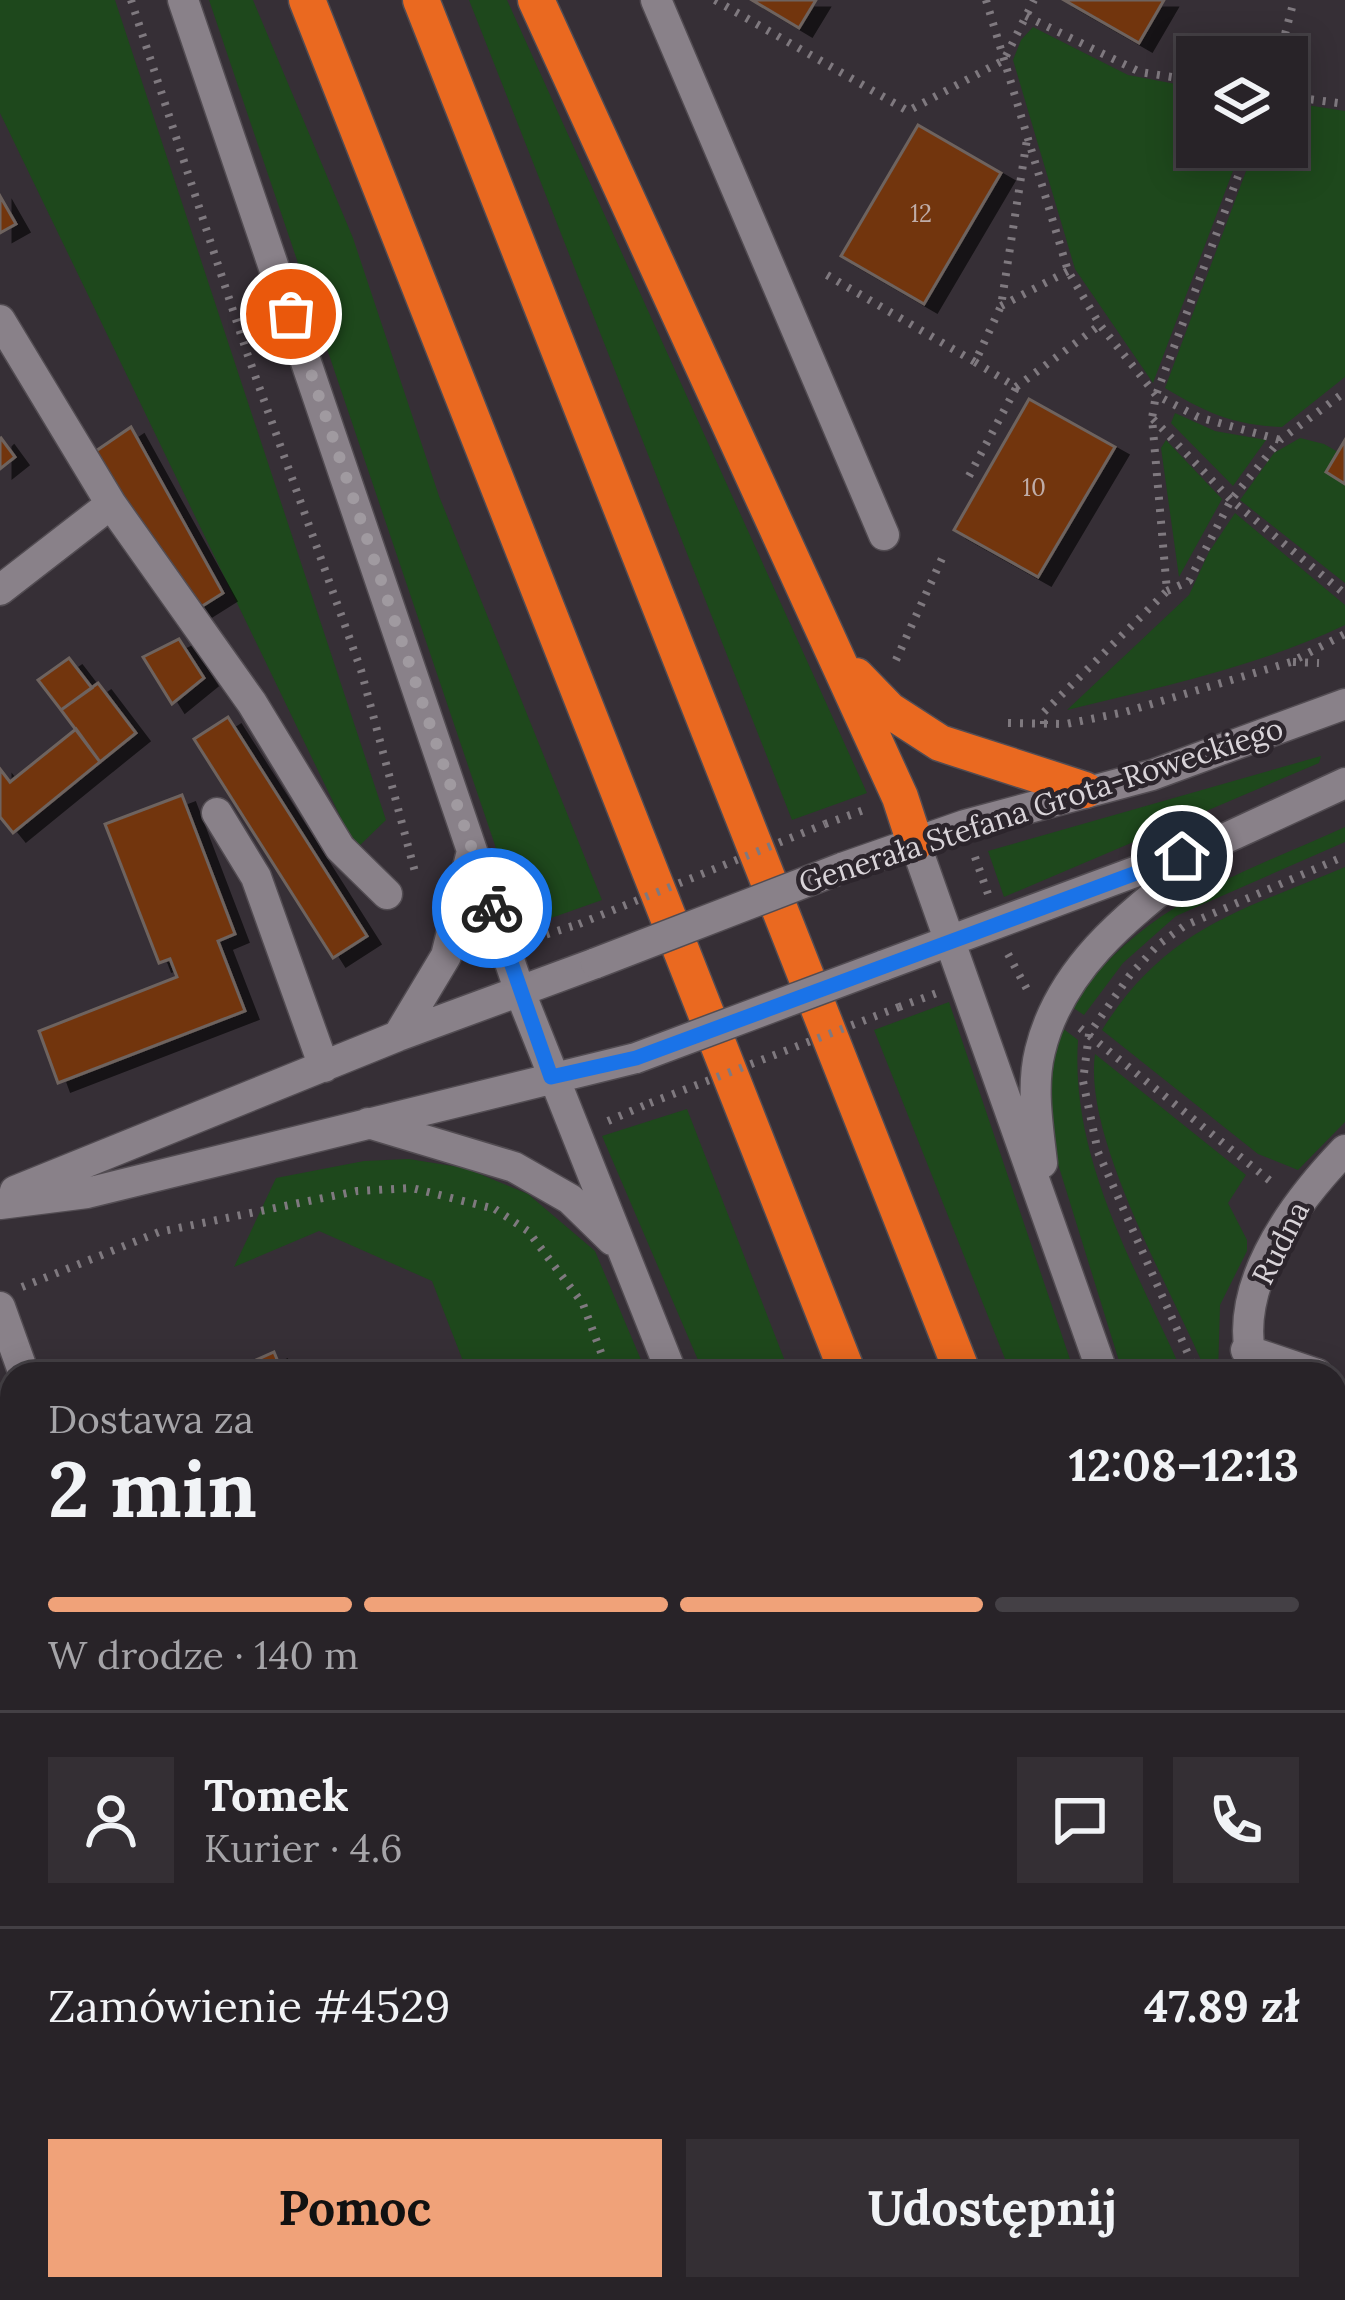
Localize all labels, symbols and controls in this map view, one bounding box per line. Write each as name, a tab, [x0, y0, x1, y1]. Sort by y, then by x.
map controls	[1176, 36, 1308, 168]
button: layers	[1176, 36, 1308, 168]
house number: 12	[910, 198, 932, 229]
pin	[240, 263, 342, 365]
icon: bag	[258, 281, 324, 347]
house number: 10	[1022, 472, 1046, 503]
street label: Generała Stefana Grota-Roweckiego	[794, 709, 1288, 902]
pin	[1131, 805, 1233, 907]
icon: home	[1149, 823, 1215, 889]
courier	[432, 848, 552, 968]
icon: bike	[459, 875, 525, 941]
street label: Rudna	[1243, 1195, 1317, 1291]
text: Dostawa za	[48, 1394, 254, 1444]
text: 12:08–12:13	[1069, 1436, 1299, 1493]
text: 2 min	[48, 1439, 257, 1538]
text: W drodze · 140 m	[48, 1630, 359, 1680]
button: person	[48, 1757, 174, 1883]
button: chat	[1017, 1757, 1143, 1883]
button: phone	[1173, 1757, 1299, 1883]
text: Tomek	[204, 1766, 349, 1823]
text: Kurier · 4.6	[204, 1823, 403, 1873]
text: Zamówienie #4529	[48, 1977, 450, 2034]
text: 47.89 zł	[1144, 1977, 1299, 2034]
button: Pomoc	[48, 2139, 662, 2277]
button: Udostępnij	[686, 2139, 1299, 2277]

